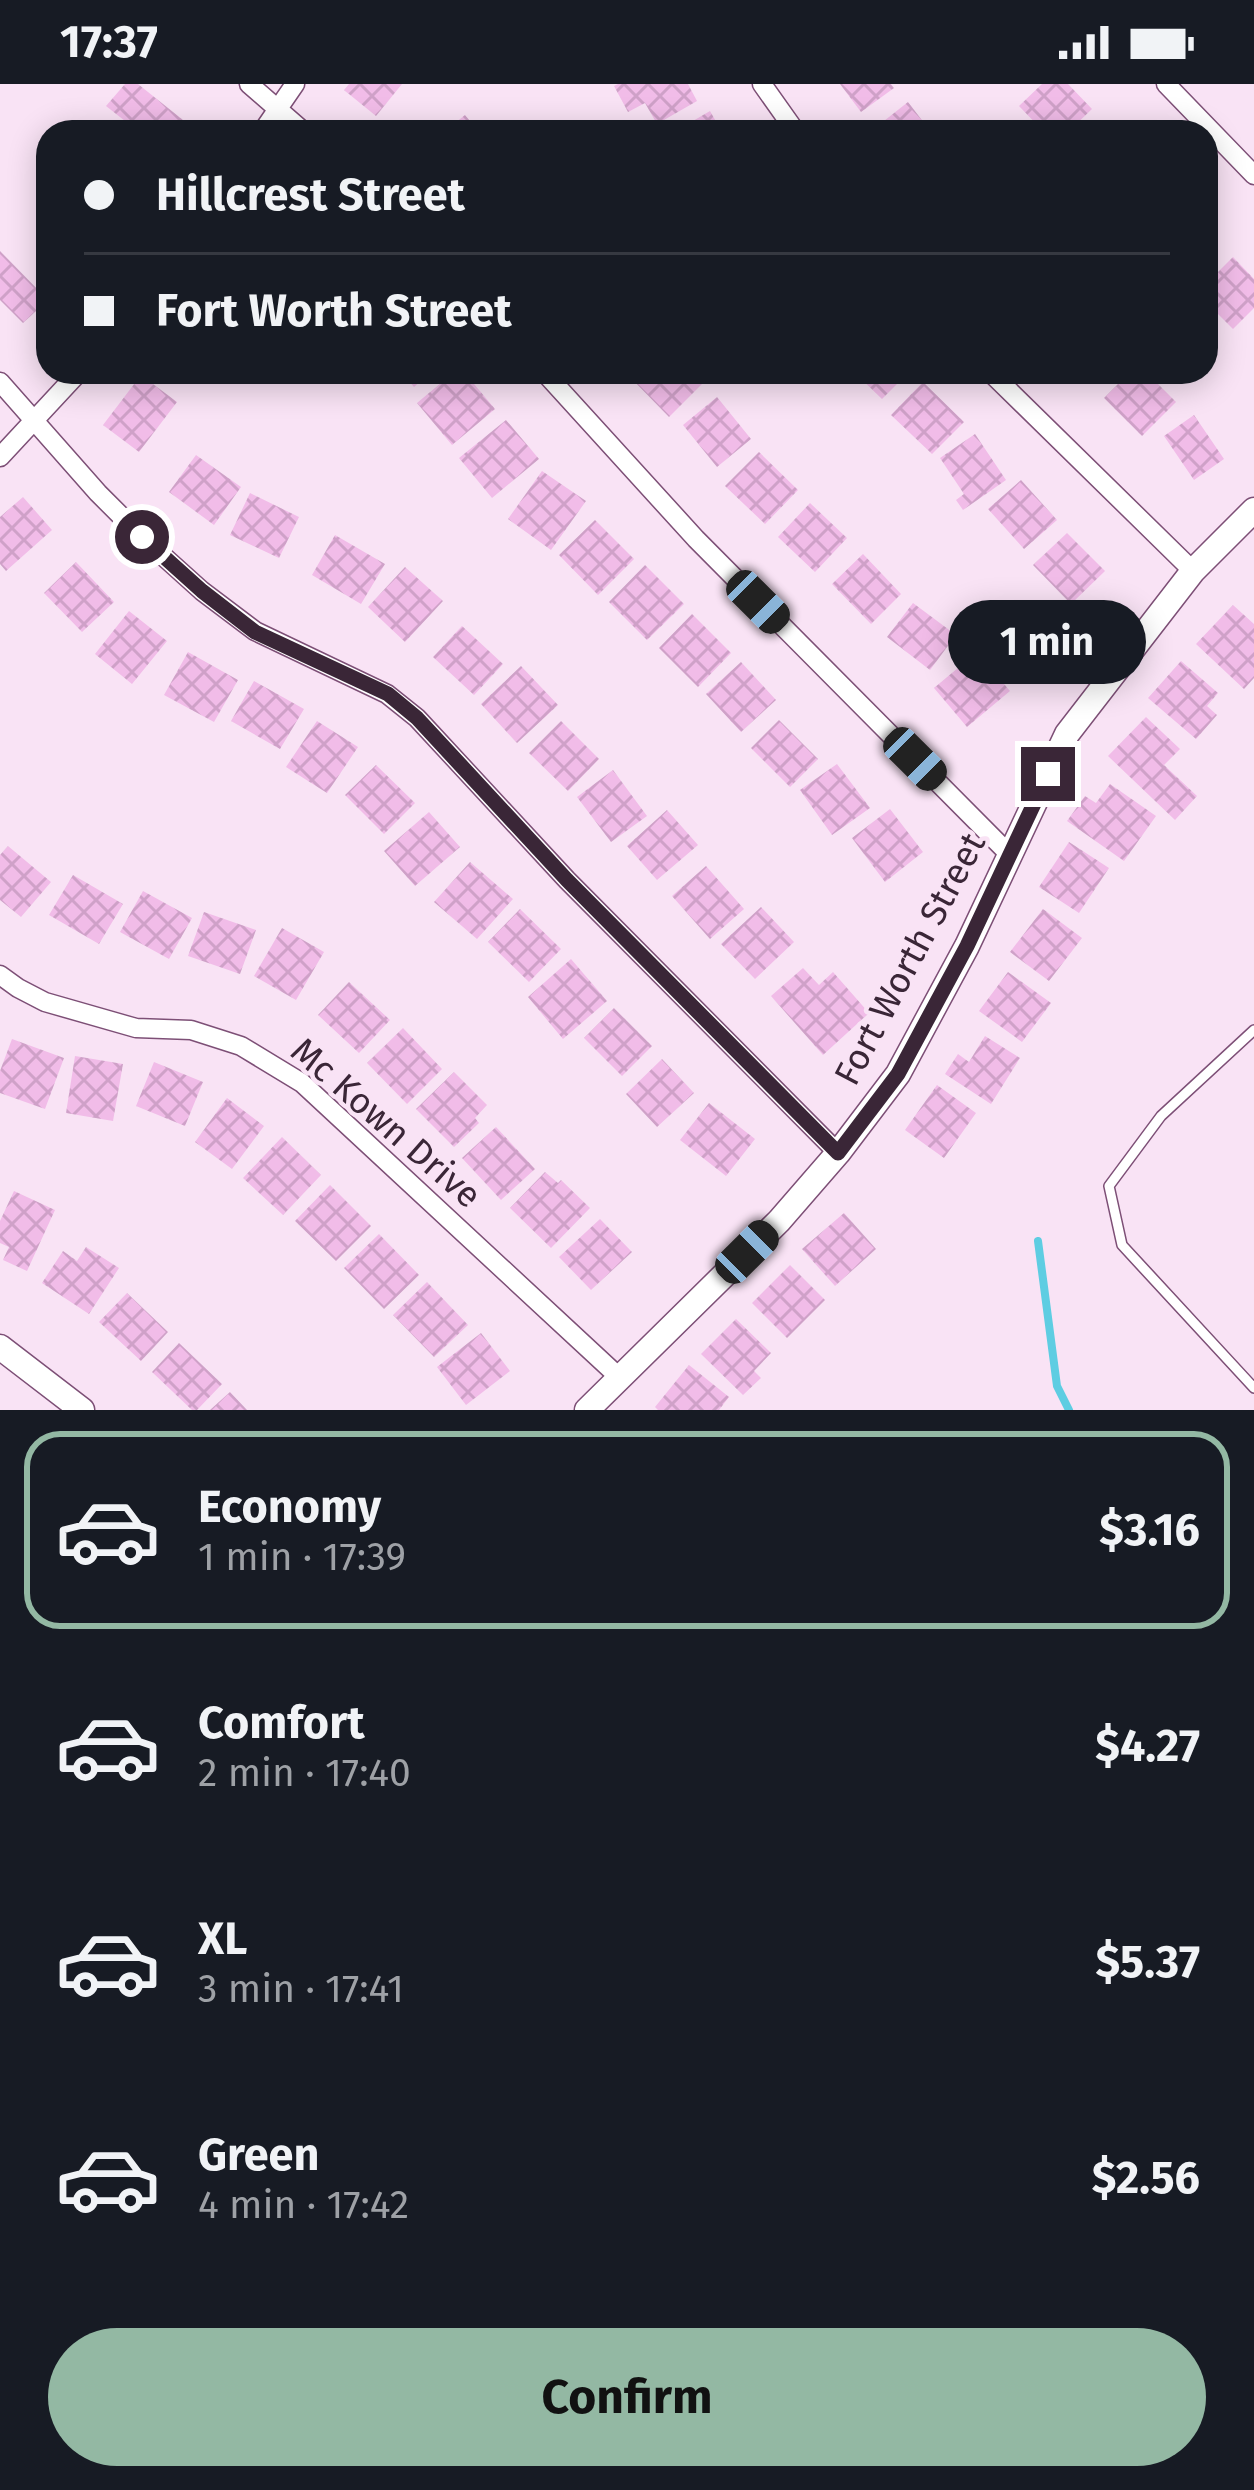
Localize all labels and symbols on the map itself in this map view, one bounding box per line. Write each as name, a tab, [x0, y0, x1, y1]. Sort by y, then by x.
route start	[115, 510, 169, 564]
car	[720, 564, 796, 640]
callout: 1 min	[949, 600, 1147, 684]
car	[877, 721, 953, 797]
route end	[1021, 747, 1075, 801]
street label: Fort Worth Street	[825, 825, 995, 1093]
street label: Mc Kown Drive	[282, 1029, 490, 1217]
car	[709, 1214, 785, 1290]

